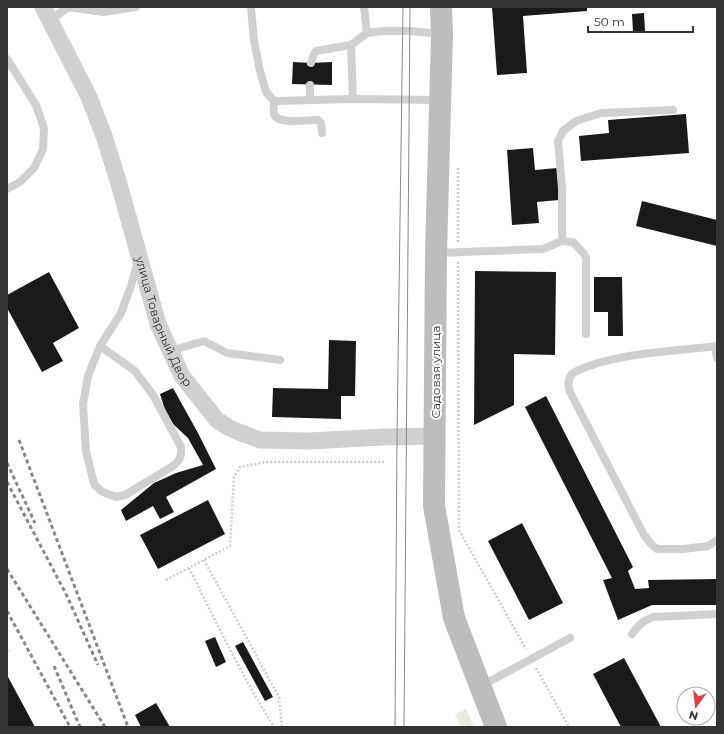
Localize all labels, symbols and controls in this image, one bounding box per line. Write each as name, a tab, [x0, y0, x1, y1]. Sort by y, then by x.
scale bar	[588, 8, 693, 34]
text: 50 m	[594, 14, 625, 29]
street label: улица Товарный Двор	[132, 254, 196, 390]
street label: Садовая улица	[428, 325, 443, 419]
north arrow	[676, 686, 716, 726]
text: N	[687, 708, 700, 724]

